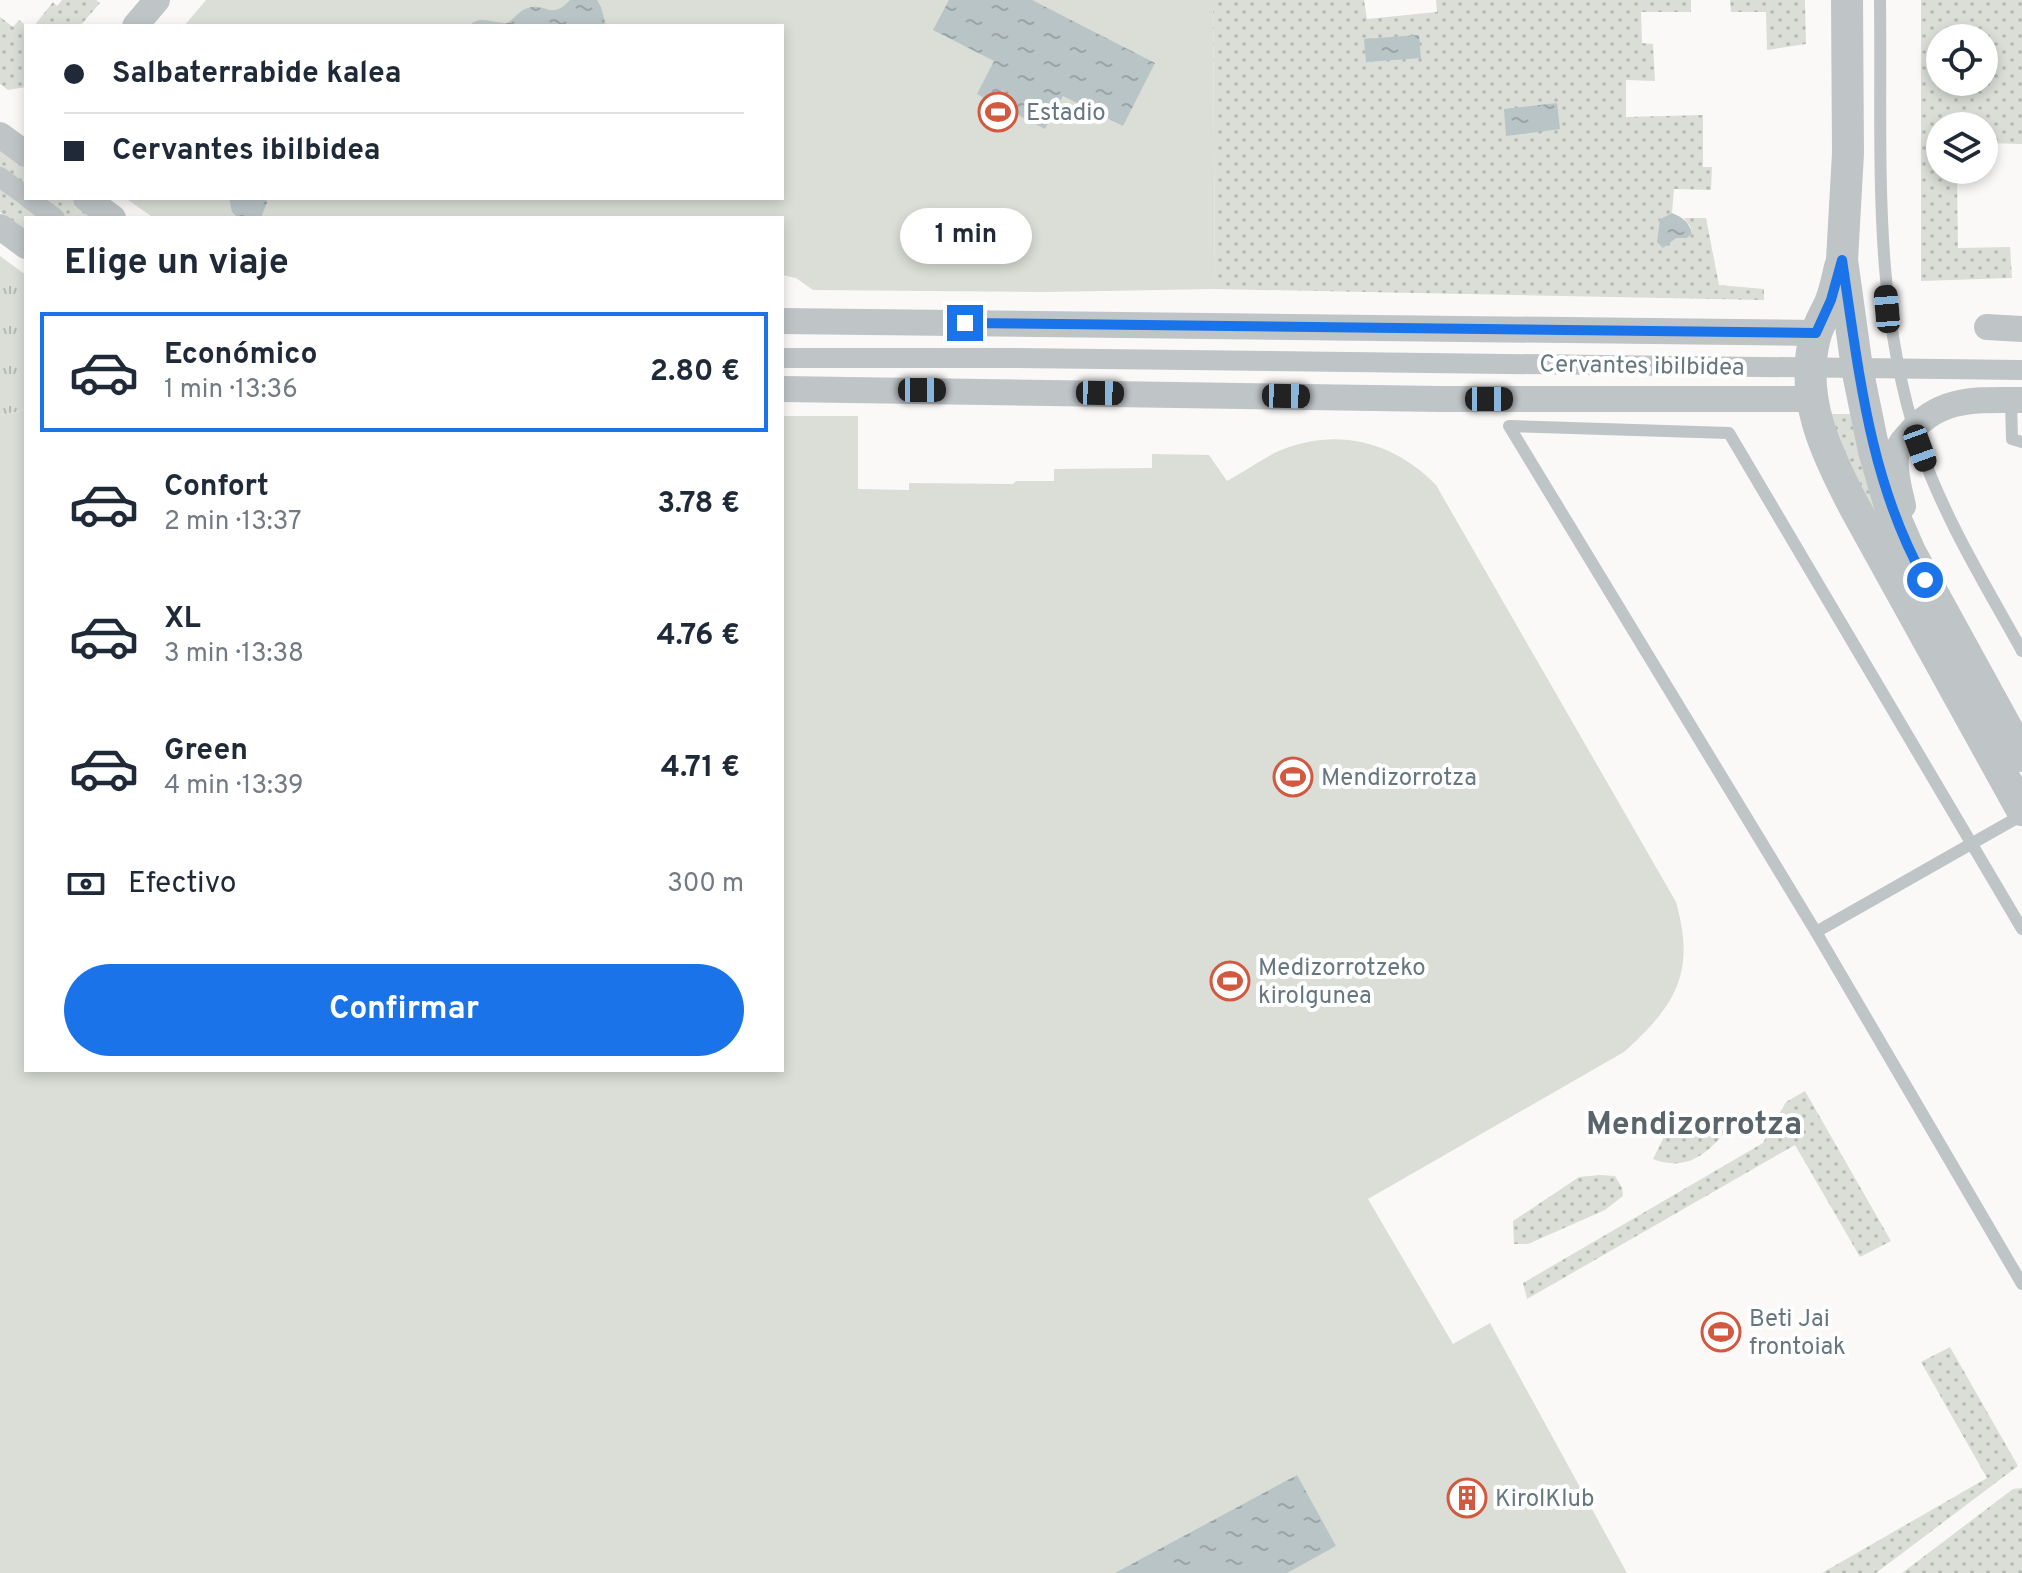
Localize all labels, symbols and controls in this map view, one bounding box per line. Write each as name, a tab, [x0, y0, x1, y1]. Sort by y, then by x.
map controls	[1926, 24, 1998, 184]
button: locate	[1926, 24, 1998, 96]
text: Salbaterrabide kalea	[112, 56, 401, 93]
sports icon: Estadio	[977, 91, 1019, 133]
place label: Estadio	[1026, 99, 1106, 129]
button: layers	[1926, 112, 1998, 184]
text: Cervantes ibilbidea	[112, 133, 381, 170]
callout: 1 min	[899, 207, 1031, 263]
text: 1 min	[935, 219, 997, 252]
text: Elige un viaje	[64, 241, 289, 287]
car	[1873, 284, 1901, 334]
route end	[947, 305, 983, 341]
icon: car	[68, 336, 140, 408]
text: Económico	[164, 337, 317, 374]
street label: Cervantes ibilbidea	[1539, 350, 1745, 384]
text: 2.80 €	[650, 354, 740, 391]
text: 1 min · 13:36	[164, 374, 298, 407]
car	[898, 378, 946, 402]
car	[1076, 381, 1124, 405]
car	[1262, 384, 1310, 408]
car	[1465, 387, 1513, 411]
car	[1901, 421, 1939, 475]
icon: car	[68, 468, 140, 540]
text: Confort	[164, 469, 269, 506]
text: 3.78 €	[657, 486, 740, 523]
text: 2 min · 13:37	[164, 506, 302, 539]
route start	[1907, 562, 1943, 598]
icon: car	[68, 600, 140, 672]
text: XL	[164, 601, 201, 638]
text: 4.76 €	[656, 618, 740, 655]
text: 3 min · 13:38	[164, 638, 304, 671]
icon: car	[68, 732, 140, 804]
text: Green	[164, 733, 248, 770]
text: 4.71 €	[661, 750, 740, 787]
sports icon: Mendizorrotza	[1272, 756, 1314, 798]
place label: Mendizorrotza	[1321, 764, 1477, 794]
text: 4 min · 13:39	[164, 770, 304, 803]
icon: cash	[64, 862, 108, 906]
text: Efectivo	[128, 866, 237, 903]
text: 300 m	[667, 868, 744, 901]
place label: Medizorrotzeko kirolgunea	[1258, 954, 1426, 1012]
sports icon: Medizorrotzeko kirolgunea	[1209, 960, 1251, 1002]
button: Confirmar	[64, 964, 744, 1056]
district label: Mendizorrotza	[1586, 1106, 1802, 1146]
place label: Beti Jai frontoiak	[1749, 1305, 1846, 1363]
sports icon: Beti Jai frontoiak	[1700, 1311, 1742, 1353]
building icon: KirolKlub	[1446, 1477, 1488, 1519]
place label: KirolKlub	[1495, 1485, 1594, 1515]

